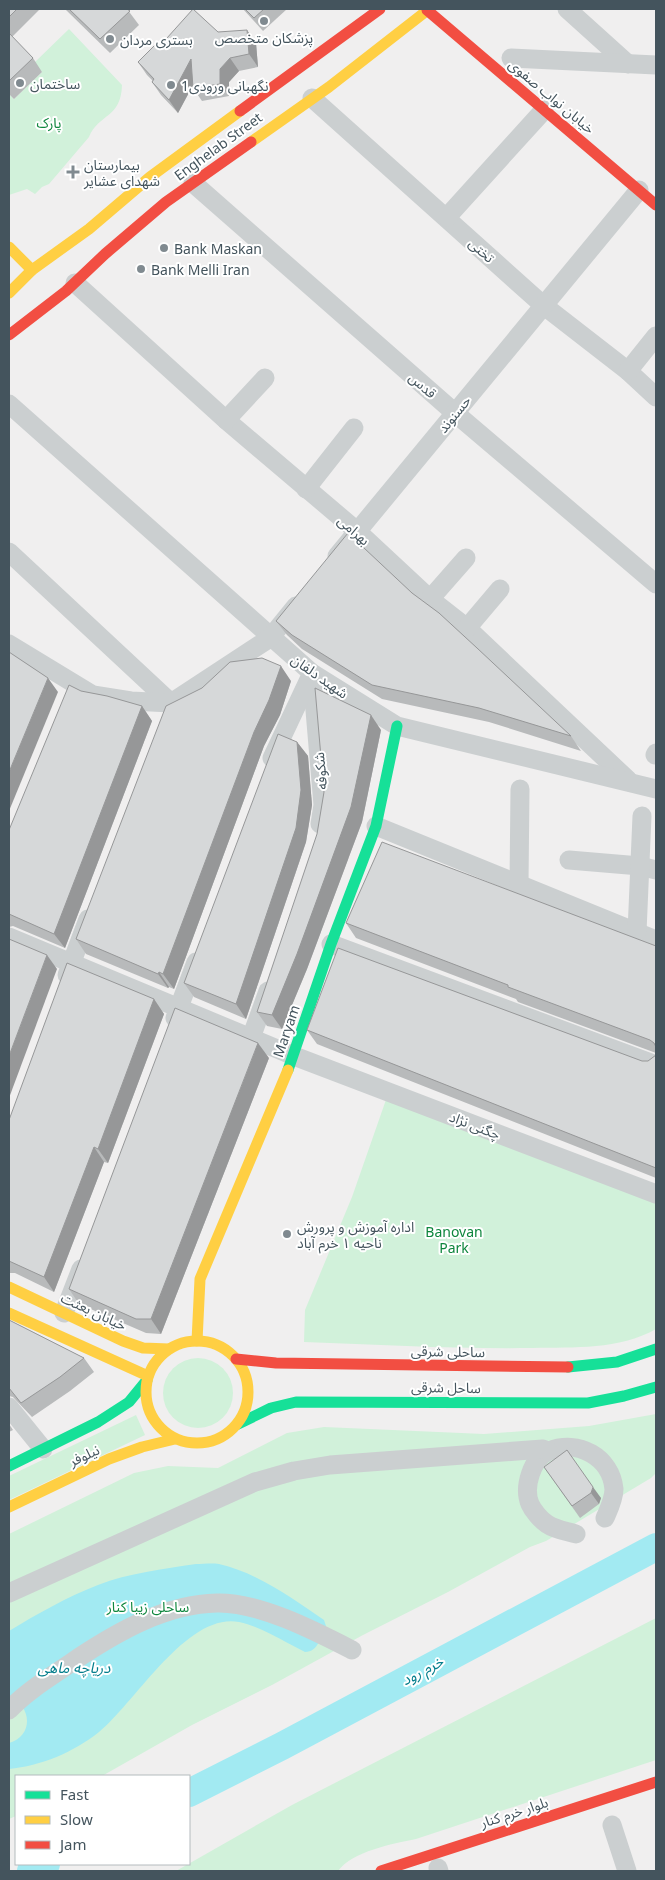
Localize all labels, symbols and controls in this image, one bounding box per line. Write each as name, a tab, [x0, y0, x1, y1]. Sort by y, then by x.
marker: پزشکان متخصص	[258, 15, 270, 27]
place label: پزشکان متخصص	[215, 28, 313, 48]
place label: بستری مردان	[120, 30, 193, 49]
marker: بستری مردان	[104, 33, 116, 45]
street label: خیابان نواب صفوی	[505, 54, 599, 138]
place label: ساختمان	[30, 74, 80, 93]
place label: نگهبانی ورودی1	[181, 76, 269, 95]
marker: ساختمان	[14, 77, 26, 89]
marker: نگهبانی ورودی1	[165, 79, 177, 91]
street label: Enghelab Street	[170, 108, 266, 184]
park label: پارک	[36, 113, 62, 133]
place label: بیمارستان شهدای عشایر	[83, 155, 160, 190]
marker: بیمارستان شهدای عشایر	[66, 165, 80, 179]
street label: تختی	[465, 233, 499, 267]
place label: Bank Maskan	[174, 239, 262, 258]
marker: Bank Maskan	[158, 242, 170, 254]
place label: Bank Melli Iran	[151, 260, 250, 279]
marker: Bank Melli Iran	[135, 263, 147, 275]
street label: قدس	[405, 368, 441, 402]
street label: حسنوند	[433, 391, 475, 437]
street label: بهرامی	[334, 511, 374, 549]
street label: شهید دلفان	[288, 649, 352, 703]
street label: شکوفه	[309, 751, 331, 791]
street label: Maryam	[268, 1002, 304, 1060]
street label: چگنی نژاد	[446, 1107, 503, 1144]
place label: اداره آموزش و پرورش ناحیه ۱ خرم آباد	[297, 1217, 414, 1254]
park label: Banovan Park	[425, 1222, 483, 1257]
marker: اداره آموزش و پرورش ناحیه ۱ خرم آباد	[281, 1228, 293, 1240]
street label: خیابان بعثت	[58, 1288, 130, 1334]
street label: ساحلی شرقی	[411, 1341, 485, 1361]
street label: ساحل شرقی	[411, 1377, 481, 1397]
street label: نیلوفر	[65, 1440, 103, 1471]
park label: ساحلی زیبا کنار	[106, 1597, 189, 1616]
water label: خرم رود	[398, 1651, 448, 1691]
water label: دریاچه ماهی	[38, 1657, 111, 1678]
legend	[15, 1775, 190, 1865]
text: Fast	[60, 1784, 89, 1804]
street label: بلوار خرم کنار	[477, 1792, 551, 1834]
text: Slow	[60, 1809, 93, 1829]
text: Jam	[58, 1834, 87, 1854]

